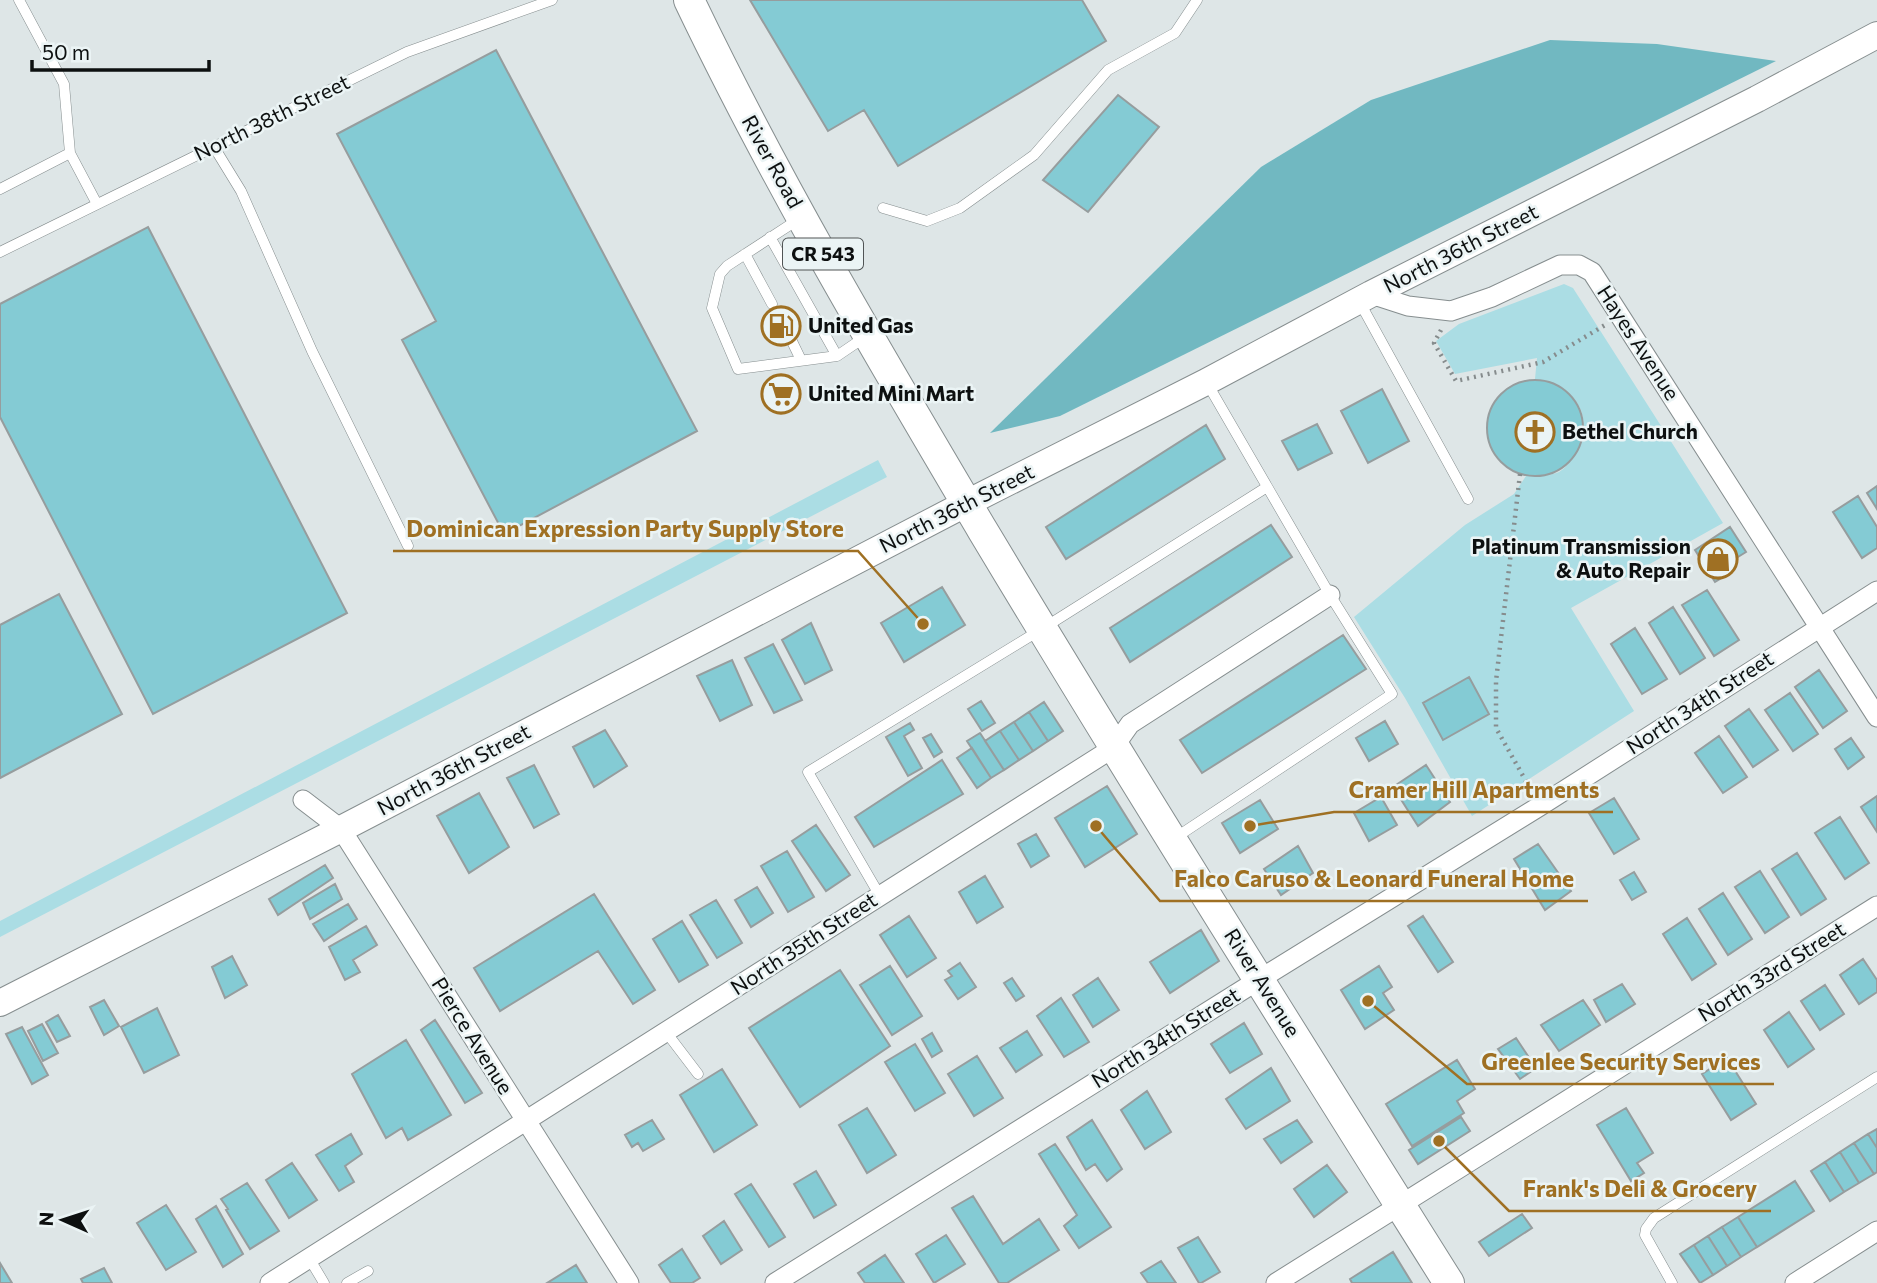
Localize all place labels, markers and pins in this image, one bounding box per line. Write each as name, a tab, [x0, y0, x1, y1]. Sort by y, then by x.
fuel station icon: United Gas	[760, 305, 802, 347]
place label: United Gas	[808, 312, 914, 337]
supermarket icon: United Mini Mart	[760, 373, 802, 415]
place label: United Mini Mart	[808, 380, 974, 405]
church icon: Bethel Church	[1514, 411, 1556, 453]
place label: Bethel Church	[1562, 418, 1698, 443]
callout: Dominican Expression Party Supply Store	[393, 507, 858, 551]
place label: Platinum Transmission & Auto Repair	[1471, 533, 1691, 582]
shop icon: Platinum Transmission & Auto Repair	[1697, 538, 1739, 580]
callout: Cramer Hill Apartments	[1334, 768, 1613, 812]
callout: Falco Caruso & Leonard Funeral Home	[1160, 857, 1588, 901]
callout: Greenlee Security Services	[1467, 1040, 1774, 1084]
callout: Frank's Deli & Grocery	[1509, 1167, 1771, 1211]

